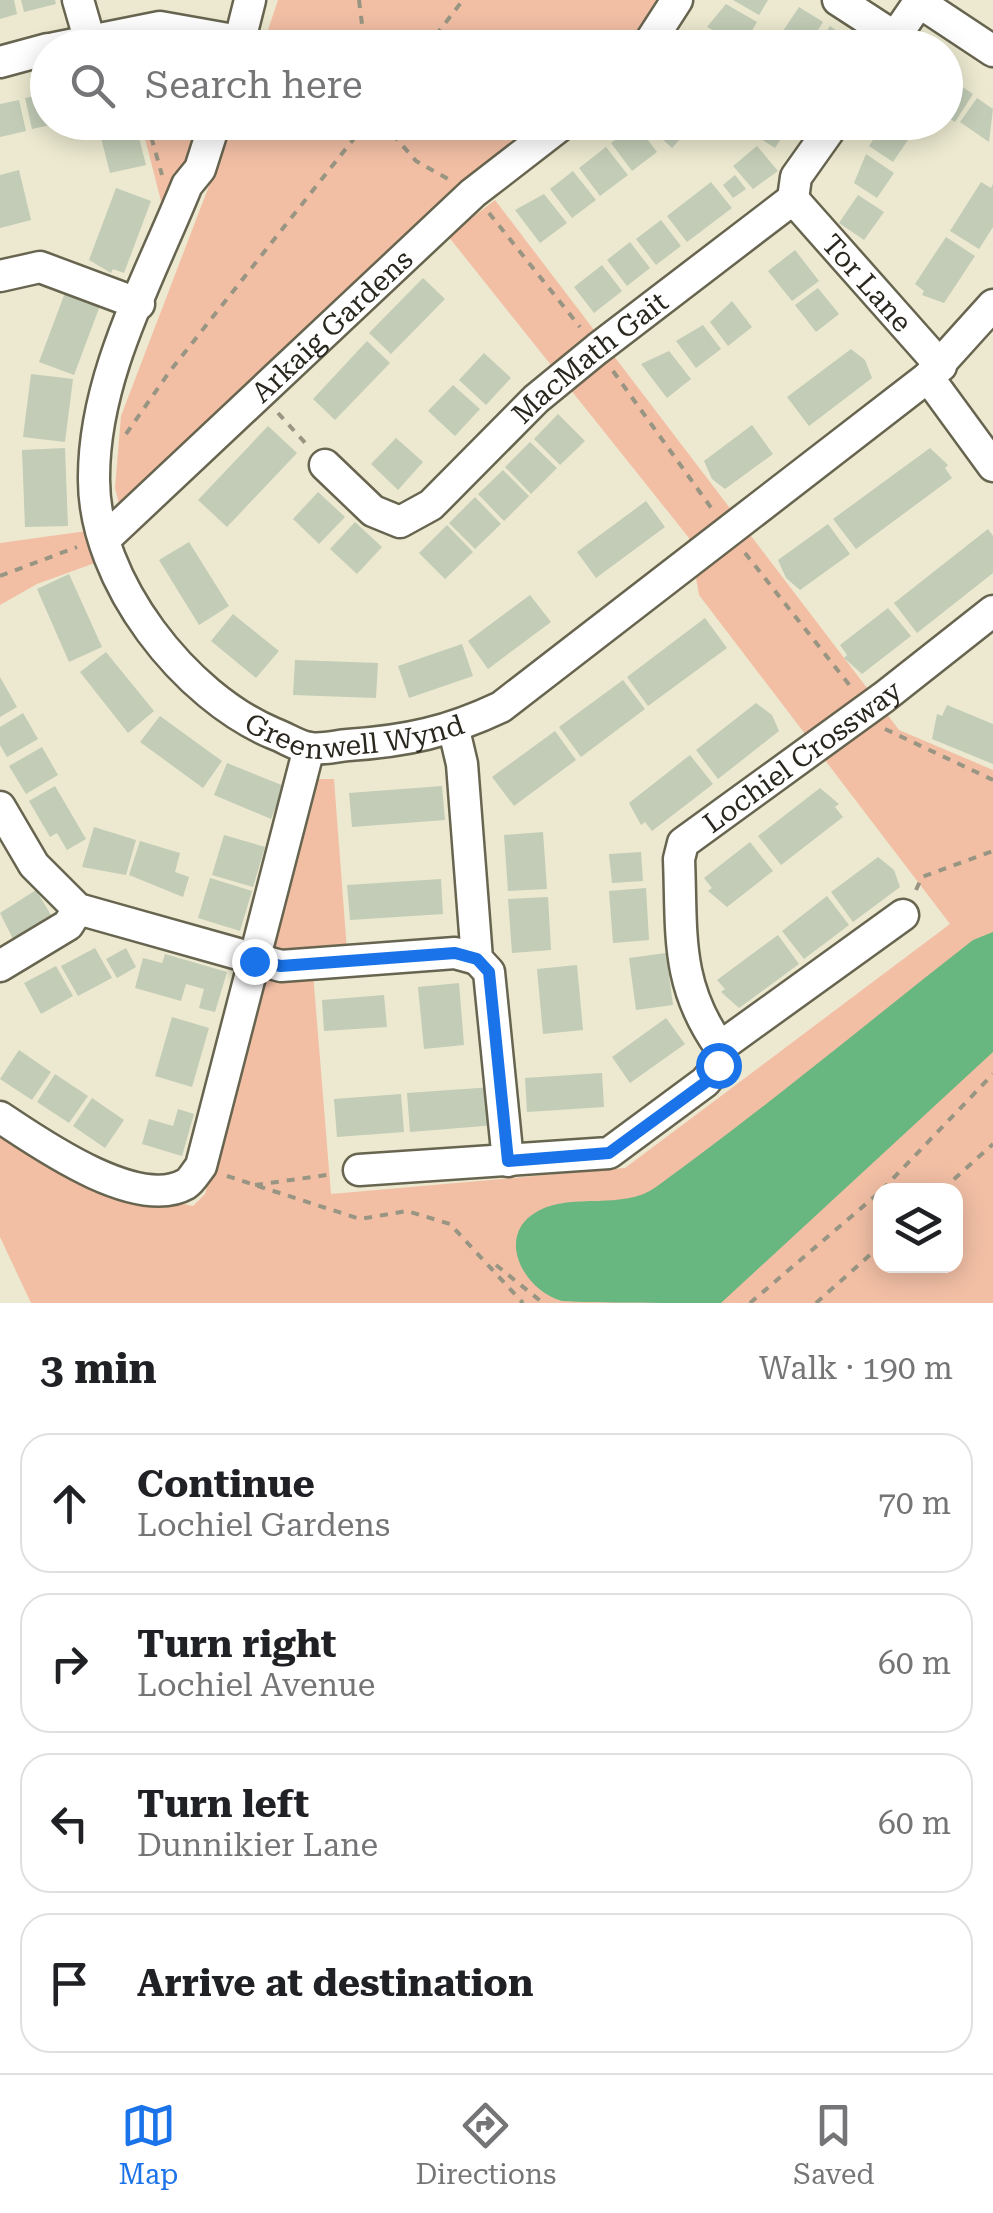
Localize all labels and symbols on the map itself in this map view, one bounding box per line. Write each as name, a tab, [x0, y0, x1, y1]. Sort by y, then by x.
street label: Tor Lane	[815, 227, 919, 338]
street label: Arkaig Gardens	[245, 242, 419, 409]
street label: MacMath Gait	[505, 285, 674, 430]
street label: Lochiel Crossway	[697, 673, 908, 839]
street label: Greenwell Wynd	[240, 706, 468, 765]
route end	[232, 939, 278, 985]
route start	[696, 1043, 742, 1089]

